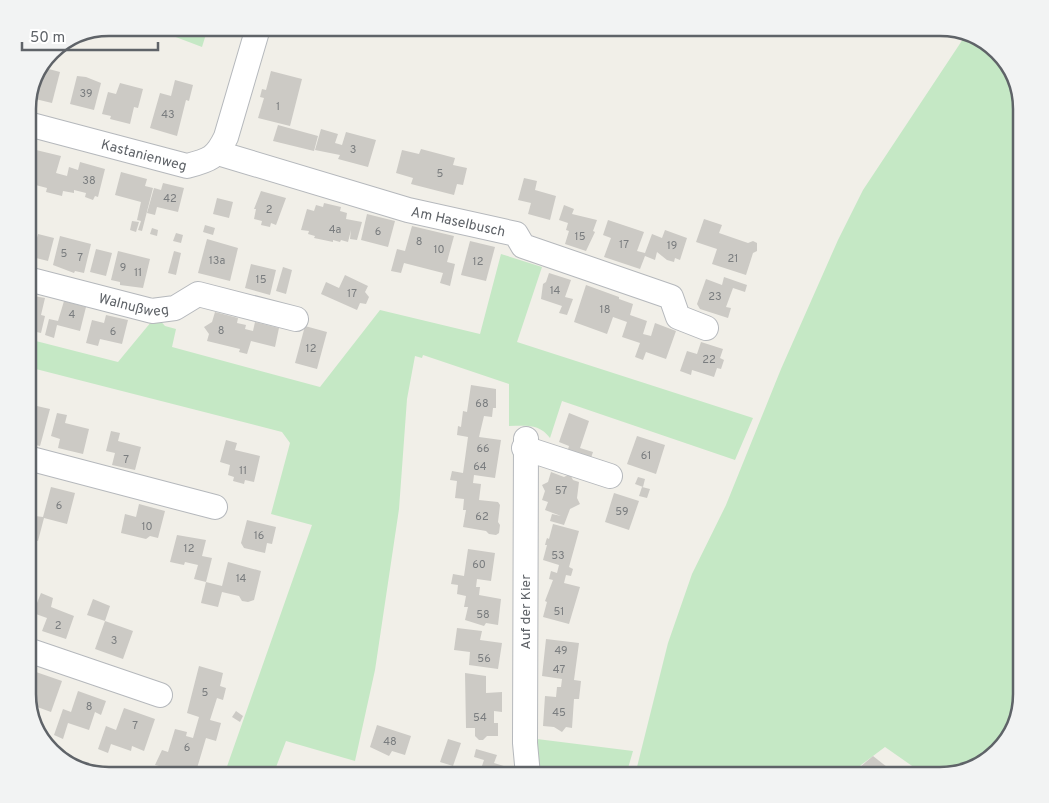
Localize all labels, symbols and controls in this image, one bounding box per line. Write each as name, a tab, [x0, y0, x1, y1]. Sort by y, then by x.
scale bar	[22, 20, 159, 52]
text: 50 m	[30, 29, 65, 48]
house number: 39	[80, 87, 92, 101]
house number: 1	[276, 100, 280, 114]
house number: 43	[161, 108, 175, 122]
street label: Kastanienweg	[99, 137, 188, 176]
house number: 3	[350, 143, 356, 157]
house number: 5	[437, 167, 444, 181]
house number: 38	[82, 174, 96, 188]
house number: 42	[163, 192, 177, 206]
house number: 2	[266, 203, 272, 217]
street label: Am Haselbusch	[409, 204, 507, 241]
house number: 4a	[329, 223, 342, 237]
house number: 6	[375, 225, 381, 239]
house number: 15	[575, 230, 586, 244]
house number: 8	[416, 235, 422, 249]
house number: 17	[619, 238, 629, 252]
house number: 19	[667, 239, 677, 253]
house number: 10	[433, 243, 445, 257]
house number: 5	[61, 247, 68, 261]
house number: 7	[77, 251, 83, 265]
house number: 21	[728, 252, 738, 266]
house number: 13a	[209, 254, 226, 268]
house number: 12	[473, 255, 483, 269]
house number: 9	[120, 261, 126, 275]
house number: 11	[134, 266, 142, 280]
house number: 15	[256, 273, 267, 287]
house number: 14	[550, 284, 561, 298]
house number: 17	[347, 287, 357, 301]
house number: 23	[708, 290, 722, 304]
street label: Walnußweg	[96, 291, 170, 321]
house number: 18	[600, 303, 610, 317]
house number: 4	[69, 308, 76, 322]
house number: 8	[218, 324, 224, 338]
house number: 6	[110, 325, 116, 339]
house number: 12	[306, 342, 316, 356]
house number: 22	[702, 353, 716, 367]
house number: 68	[475, 397, 489, 411]
house number: 66	[476, 442, 490, 456]
house number: 61	[641, 449, 651, 463]
house number: 7	[123, 453, 129, 467]
house number: 64	[473, 460, 487, 474]
house number: 11	[239, 464, 247, 478]
house number: 57	[555, 484, 567, 498]
house number: 6	[56, 499, 62, 513]
house number: 59	[615, 505, 629, 519]
house number: 62	[475, 510, 489, 524]
house number: 10	[141, 520, 153, 534]
house number: 16	[254, 529, 264, 543]
house number: 12	[184, 542, 194, 556]
house number: 53	[551, 549, 565, 563]
house number: 60	[472, 558, 486, 572]
house number: 14	[236, 572, 247, 586]
street label: Auf der Kier	[518, 574, 535, 650]
house number: 51	[554, 605, 564, 619]
house number: 58	[476, 608, 490, 622]
house number: 2	[55, 619, 61, 633]
house number: 3	[111, 634, 117, 648]
house number: 49	[554, 644, 568, 658]
house number: 56	[477, 652, 491, 666]
house number: 47	[553, 663, 565, 677]
house number: 5	[202, 686, 209, 700]
house number: 8	[86, 700, 92, 714]
house number: 45	[552, 706, 566, 720]
house number: 54	[473, 711, 487, 725]
house number: 7	[132, 719, 138, 733]
house number: 48	[383, 735, 397, 749]
house number: 6	[184, 741, 190, 755]

